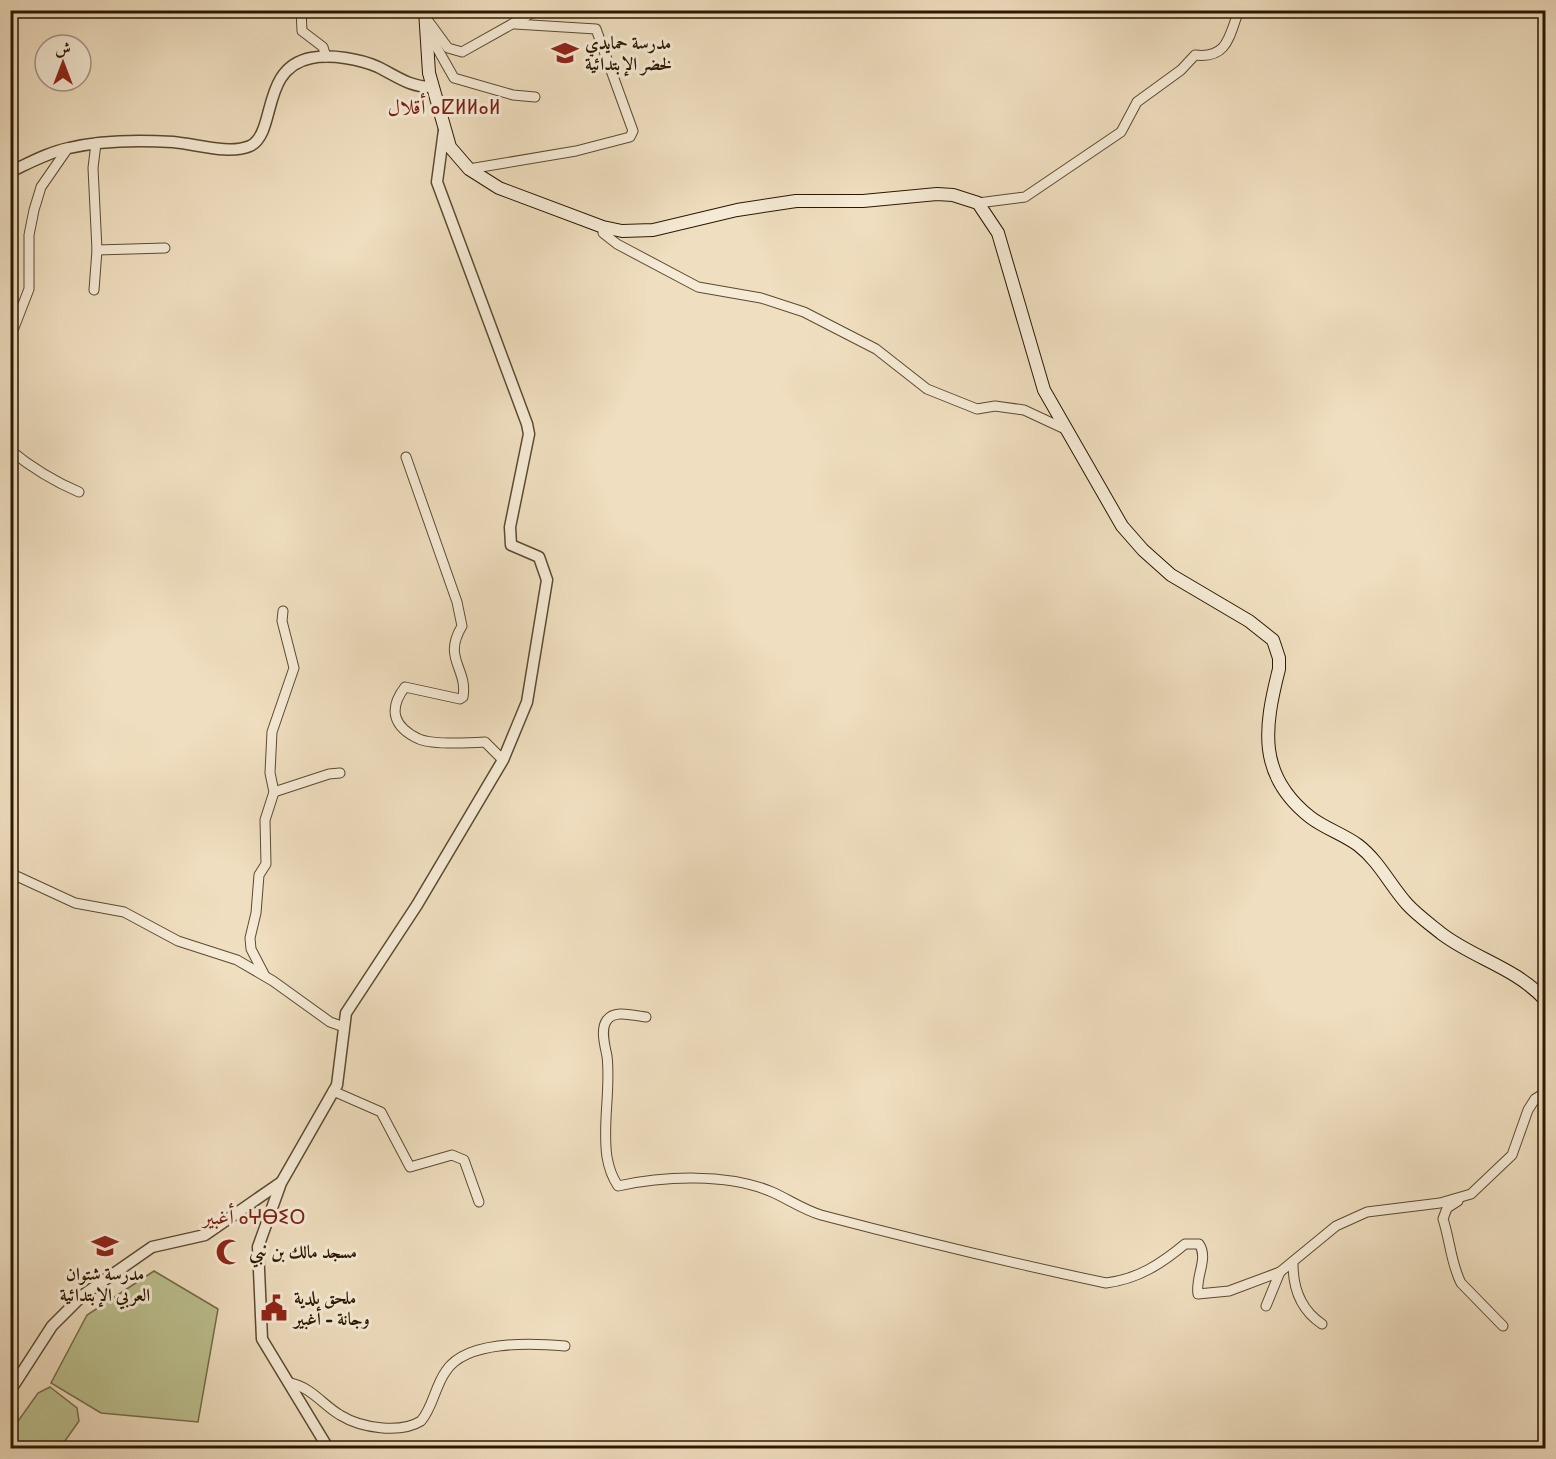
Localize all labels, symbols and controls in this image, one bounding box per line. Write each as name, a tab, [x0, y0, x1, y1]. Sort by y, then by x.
north arrow	[33, 33, 93, 93]
place label: مدرسة حمايدي لخضر الإبتدائية	[585, 33, 672, 77]
school or university icon: مدرسة حمايدي لخضر الإبتدائية	[550, 38, 580, 68]
text: ش	[55, 40, 71, 60]
district label: أقلال ⴰⵇⵍⵍⴰⵍ	[387, 92, 501, 122]
district label: أغبير ⴰⵖⴱⵉⵔ	[200, 1202, 306, 1232]
school or university icon: مدرسة شتوان العربي الإبتدائية	[90, 1231, 120, 1261]
mosque icon: مسجد مالك بن نبي	[214, 1237, 244, 1267]
place label: مسجد مالك بن نبي	[249, 1242, 357, 1268]
place label: مدرسة شتوان العربي الإبتدائية	[60, 1264, 150, 1310]
place label: ملحق بلدية وجانة - أغبير	[292, 1288, 370, 1332]
public building icon: ملحق بلدية وجانة - أغبير	[259, 1293, 289, 1323]

